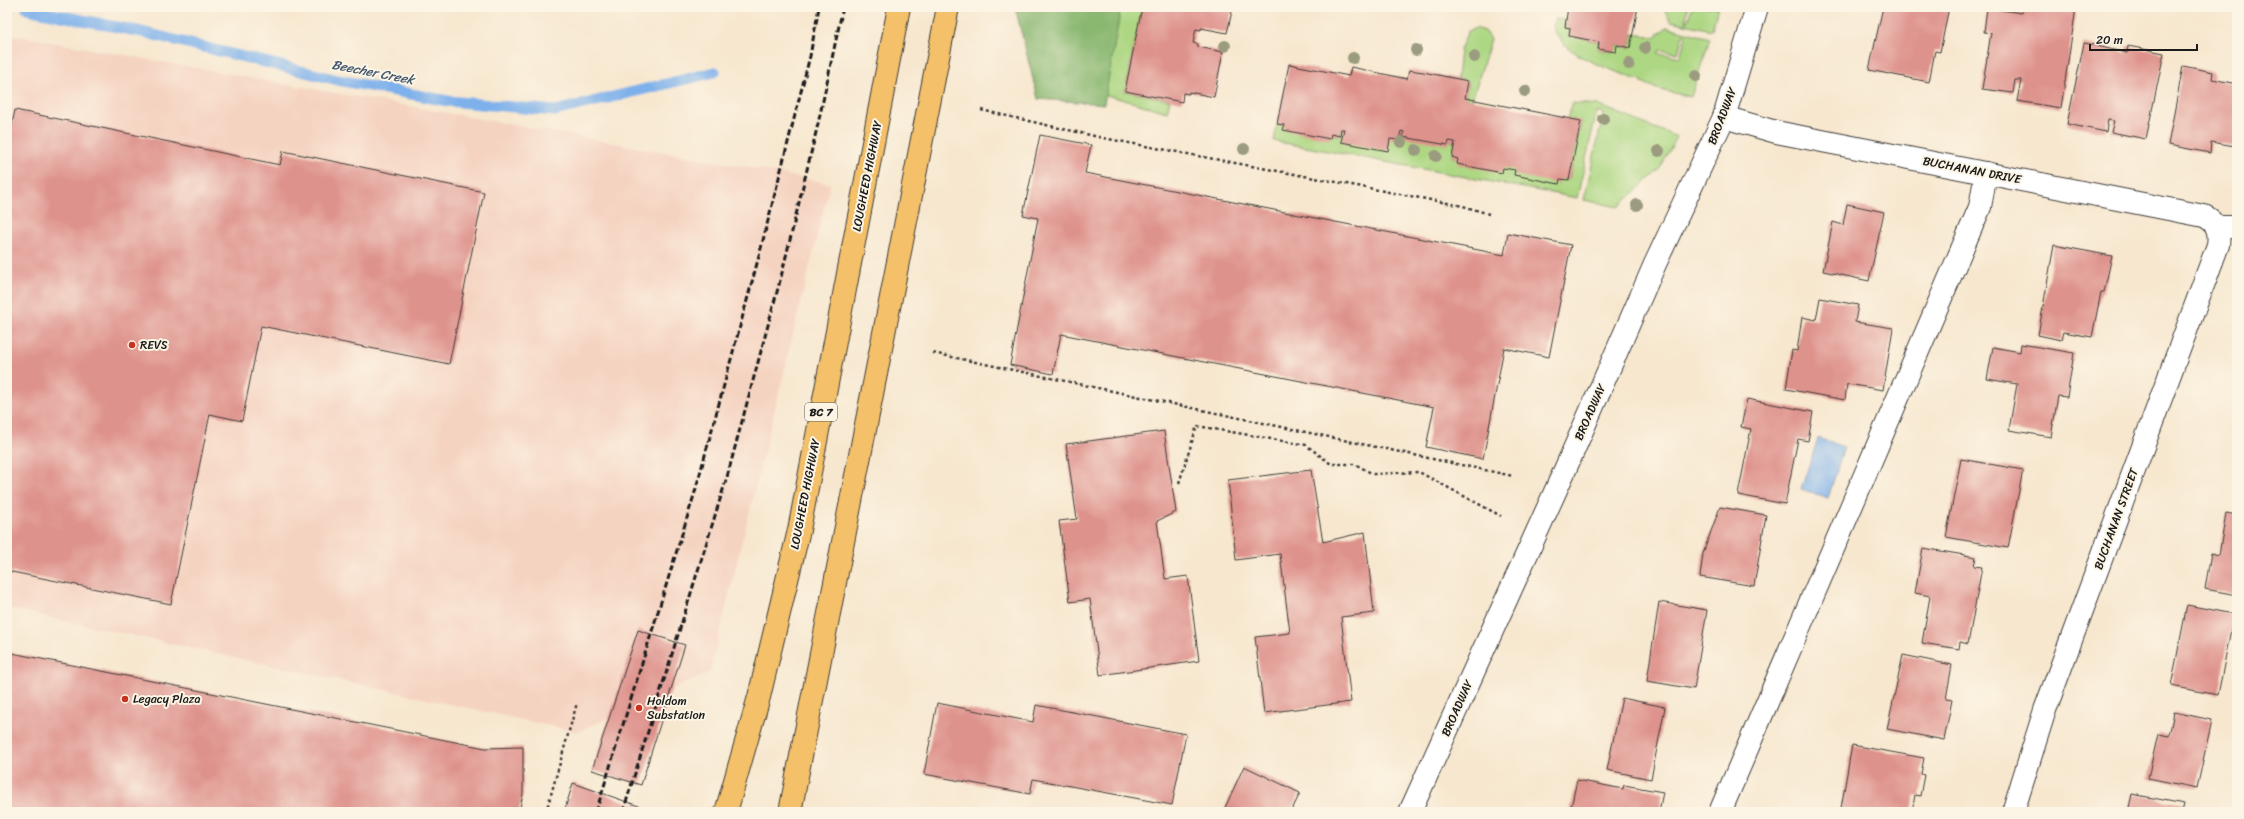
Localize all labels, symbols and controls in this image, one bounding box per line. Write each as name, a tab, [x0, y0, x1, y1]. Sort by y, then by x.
scale bar	[2090, 26, 2197, 52]
text: 20 m	[2096, 29, 2123, 51]
water label: Beecher Creek	[330, 53, 418, 92]
street label: BROADWAY	[1701, 84, 1743, 148]
street label: LOUGHEED HIGHWAY	[845, 118, 889, 233]
street label: BUCHANAN DRIVE	[1921, 150, 2024, 191]
place label: REVS	[140, 334, 168, 356]
marker: REVS	[127, 340, 137, 350]
street label: BROADWAY	[1568, 380, 1612, 444]
road number: BC 7	[805, 403, 837, 421]
street label: LOUGHEED HIGHWAY	[783, 436, 827, 551]
street label: BUCHANAN STREET	[2087, 464, 2145, 573]
street label: BROADWAY	[1435, 676, 1479, 740]
place label: Legacy Plaza	[133, 688, 201, 710]
place label: Holdom Substation	[647, 690, 706, 726]
marker: Legacy Plaza	[120, 694, 130, 704]
marker: Holdom Substation	[634, 703, 644, 713]

